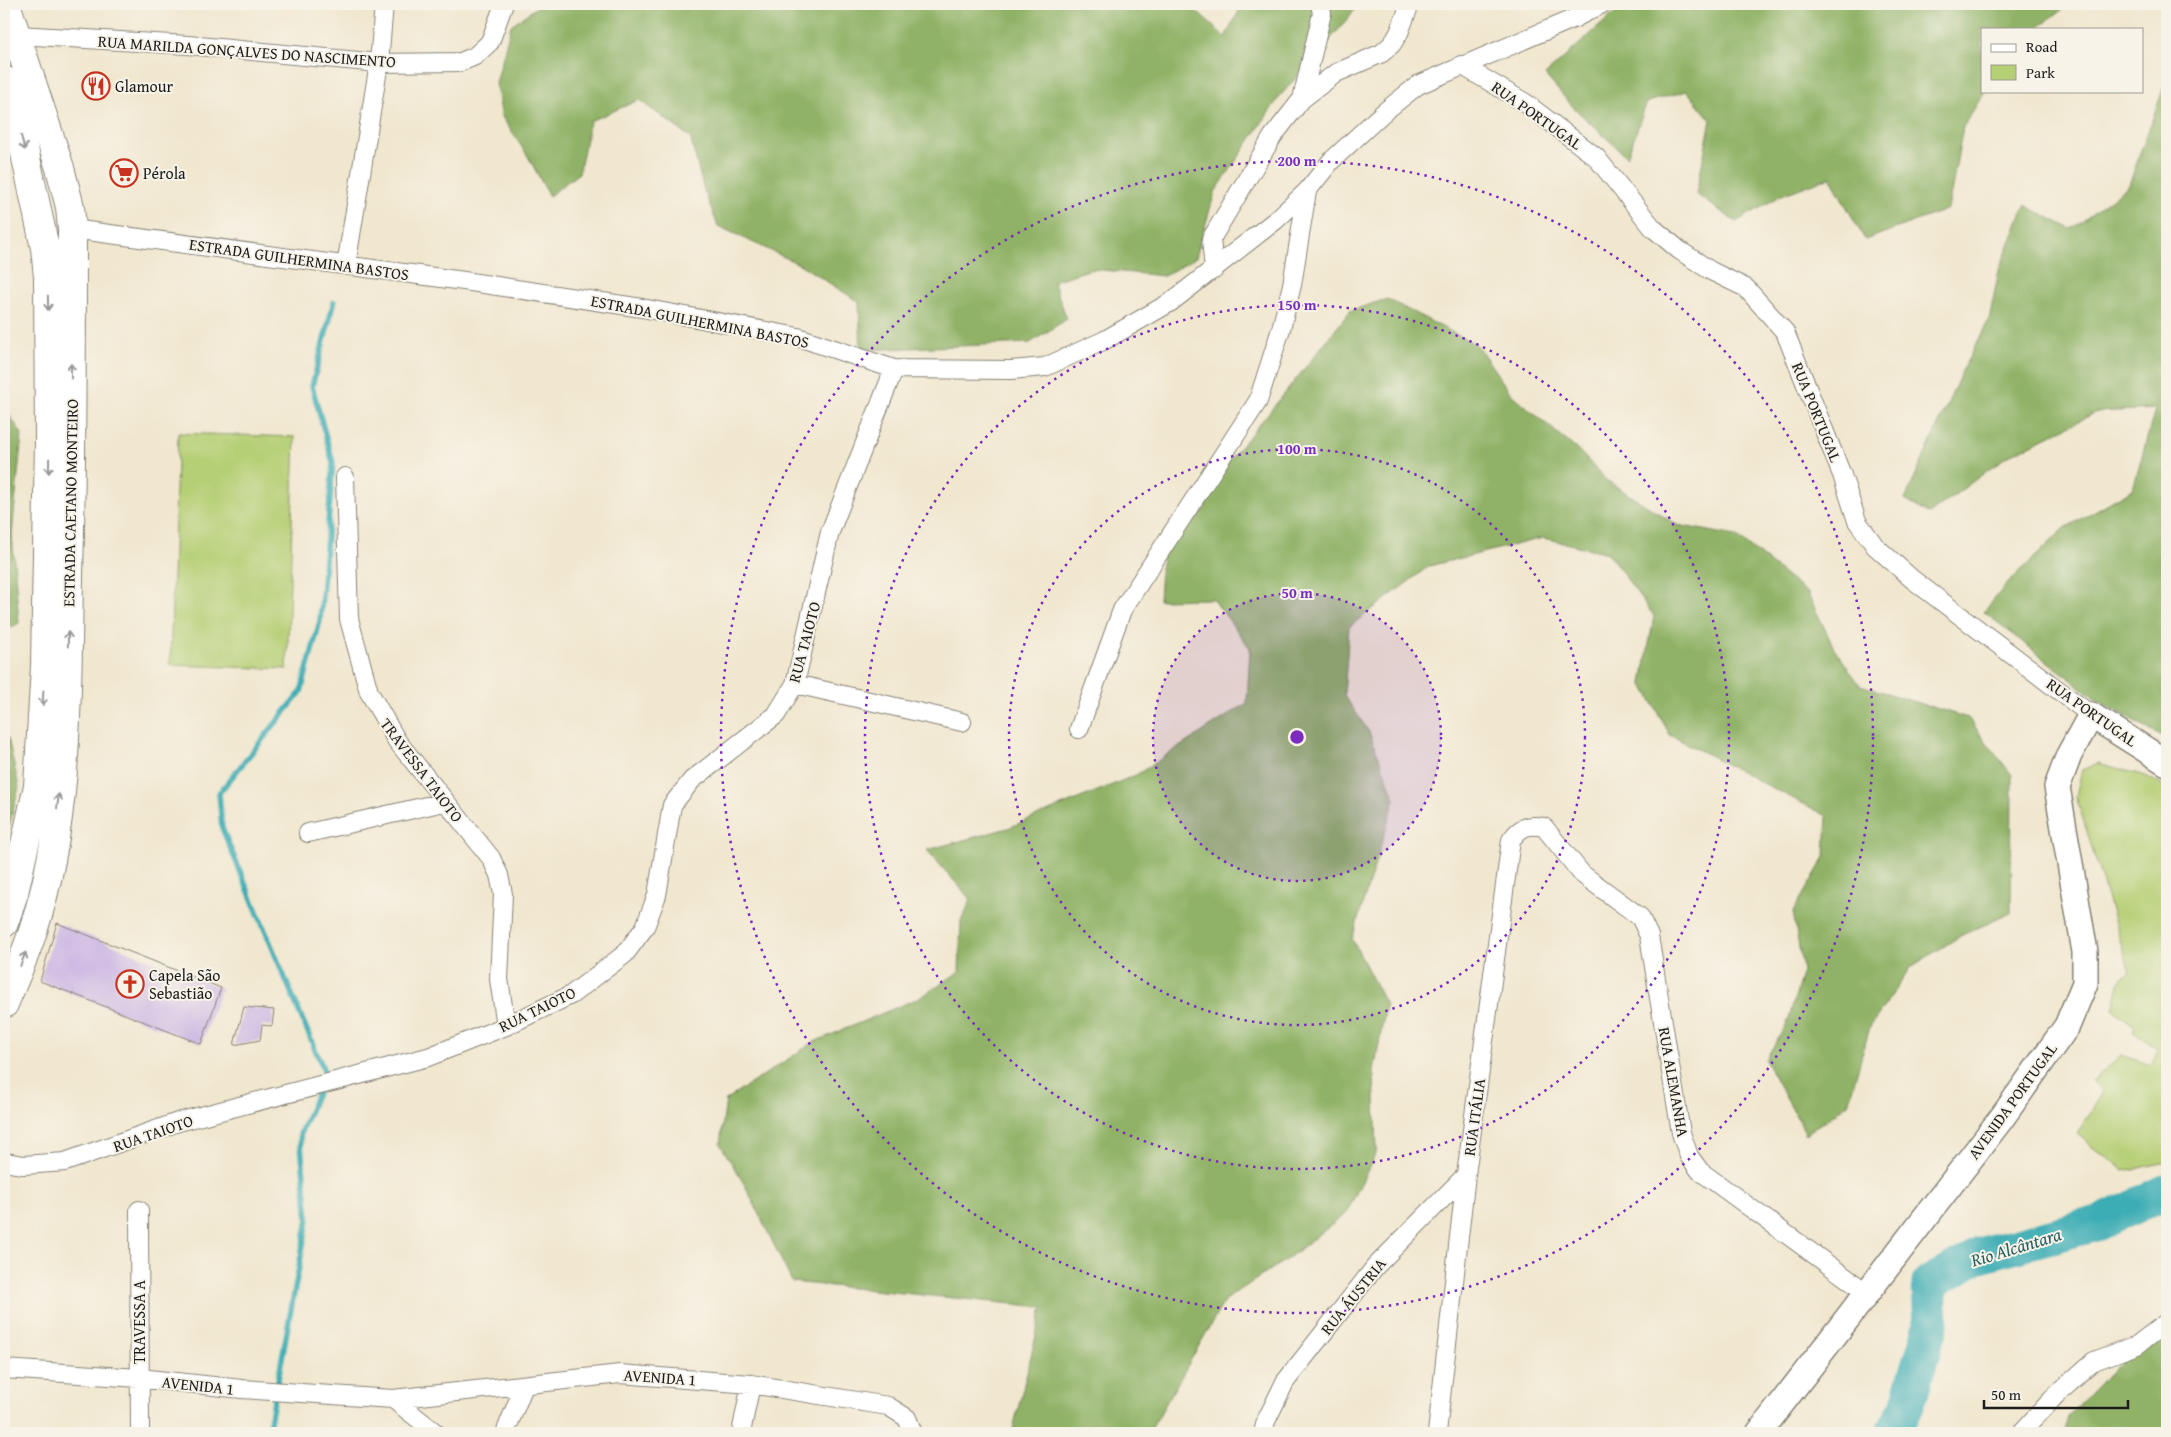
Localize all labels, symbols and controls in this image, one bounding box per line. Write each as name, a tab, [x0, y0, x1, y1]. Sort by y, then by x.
legend	[1981, 28, 2144, 92]
street label: RUA MARILDA GONÇALVES DO NASCIMENTO	[97, 29, 397, 73]
text: Road	[2026, 36, 2057, 57]
text: Park	[2026, 62, 2055, 83]
restaurant icon: Glamour	[81, 71, 111, 101]
place label: Glamour	[115, 74, 173, 98]
street label: RUA PORTUGAL	[1487, 75, 1587, 155]
one-way arrow	[18, 135, 28, 151]
text: 200 m	[1277, 150, 1317, 171]
supermarket icon: Pérola	[109, 158, 139, 188]
place label: Pérola	[143, 161, 186, 185]
street label: ESTRADA GUILHERMINA BASTOS	[188, 232, 411, 286]
street label: ESTRADA GUILHERMINA BASTOS	[589, 288, 811, 354]
one-way arrow	[43, 294, 53, 311]
text: 150 m	[1277, 294, 1317, 315]
street label: RUA PORTUGAL	[1786, 358, 1848, 466]
one-way arrow	[66, 364, 76, 380]
street label: ESTRADA CAETANO MONTEIRO	[56, 399, 84, 607]
text: 100 m	[1277, 438, 1317, 459]
one-way arrow	[44, 457, 54, 473]
text: 50 m	[1281, 582, 1313, 603]
street label: RUA TAIOTO	[782, 598, 826, 685]
one-way arrow	[63, 631, 73, 648]
street label: RUA PORTUGAL	[2042, 672, 2142, 752]
one-way arrow	[38, 690, 47, 706]
street label: TRAVESSA TAIOTO	[375, 713, 469, 827]
centre of rings	[1288, 728, 1306, 746]
one-way arrow	[53, 793, 63, 809]
one-way arrow	[18, 952, 28, 967]
place label: Capela São Sebastião	[149, 963, 221, 1005]
church icon: Capela São Sebastião	[115, 969, 145, 999]
street label: RUA TAIOTO	[494, 980, 580, 1038]
street label: RUA ALEMANHA	[1653, 1025, 1696, 1139]
street label: AVENIDA PORTUGAL	[1962, 1038, 2063, 1164]
street label: RUA ITÁLIA	[1457, 1076, 1491, 1157]
street label: RUA TAIOTO	[110, 1108, 197, 1158]
water label: Rio Alcântara	[1966, 1220, 2065, 1274]
street label: RUA ÁUSTRIA	[1314, 1252, 1392, 1340]
street label: TRAVESSA A	[127, 1280, 151, 1364]
street label: AVENIDA 1	[623, 1362, 697, 1392]
street label: AVENIDA 1	[161, 1369, 235, 1401]
scale bar	[1984, 1377, 2127, 1409]
text: 50 m	[1991, 1384, 2022, 1405]

